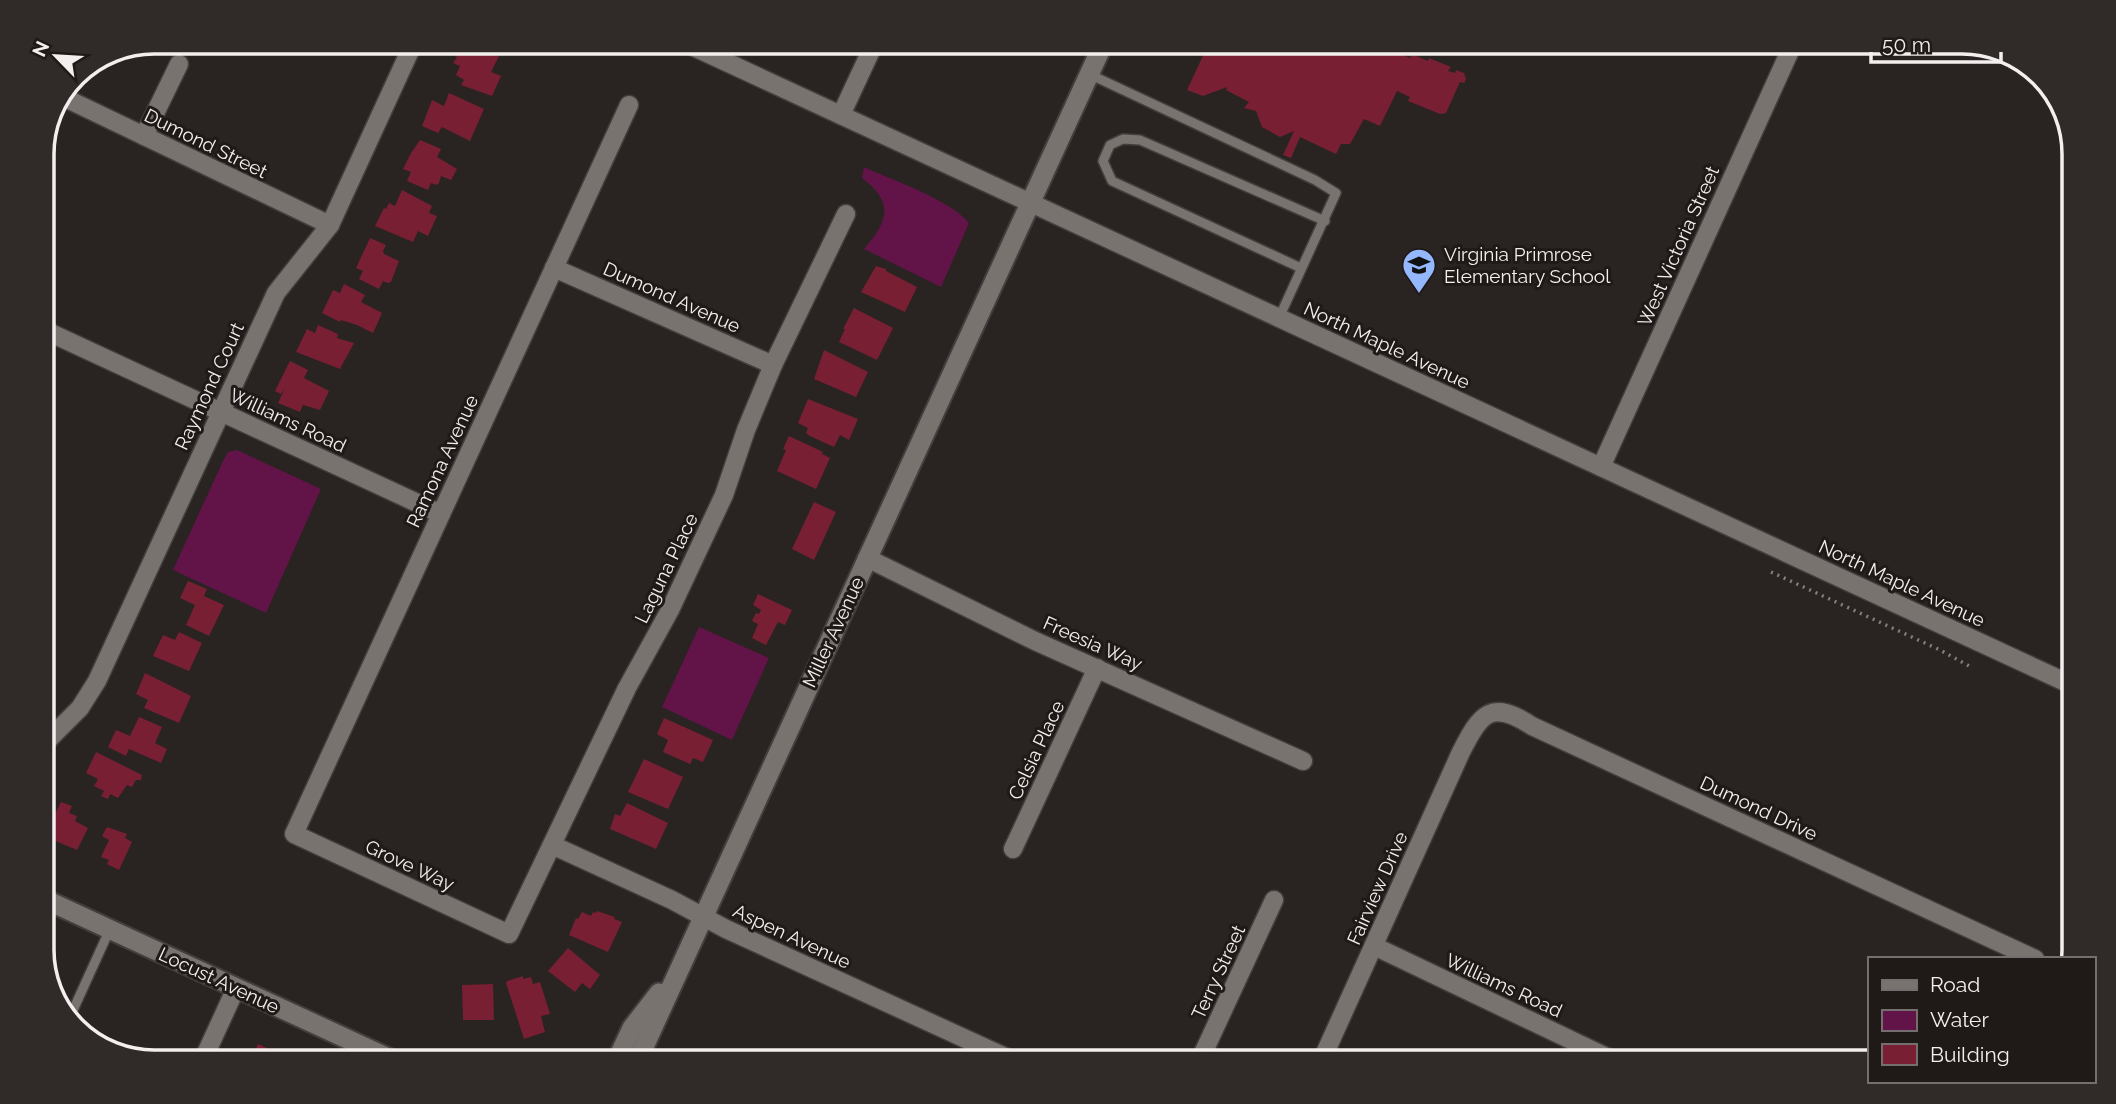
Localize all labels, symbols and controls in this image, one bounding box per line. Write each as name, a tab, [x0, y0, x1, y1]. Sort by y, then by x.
north arrow	[21, 21, 91, 91]
scale bar	[1871, 21, 2000, 65]
text: 50 m	[1882, 32, 1931, 57]
text: N	[28, 38, 54, 60]
street label: Dumond Street	[141, 104, 272, 183]
street label: West Victoria Street	[1633, 162, 1724, 330]
place label: Virginia Primrose Elementary School	[1444, 243, 1611, 287]
school or university icon: Virginia Primrose Elementary School	[1400, 246, 1438, 295]
street label: Dumond Avenue	[600, 257, 744, 337]
street label: North Maple Avenue	[1300, 297, 1474, 393]
street label: Raymond Court	[170, 318, 248, 453]
street label: Williams Road	[226, 383, 350, 457]
street label: Ramona Avenue	[402, 391, 482, 531]
street label: Laguna Place	[630, 509, 702, 627]
street label: North Maple Avenue	[1815, 535, 1989, 631]
street label: Miller Avenue	[798, 573, 868, 691]
street label: Freesia Way	[1040, 611, 1146, 675]
street label: Celsia Place	[1003, 697, 1069, 803]
street label: Dumond Drive	[1697, 771, 1821, 845]
street label: Fairview Drive	[1342, 828, 1412, 948]
street label: Grove Way	[362, 835, 458, 895]
street label: Aspen Avenue	[730, 899, 854, 973]
street label: Terry Street	[1187, 921, 1250, 1023]
street label: Locust Avenue	[155, 942, 283, 1018]
street label: Williams Road	[1442, 948, 1566, 1022]
legend	[1868, 957, 2095, 1083]
text: Road	[1930, 972, 1980, 997]
text: Water	[1930, 1007, 1989, 1032]
text: Building	[1930, 1042, 2010, 1067]

